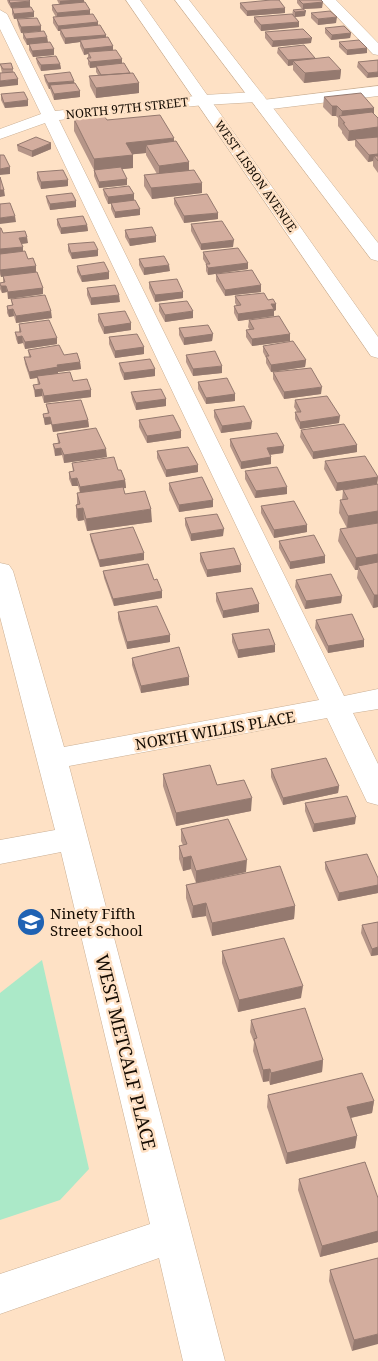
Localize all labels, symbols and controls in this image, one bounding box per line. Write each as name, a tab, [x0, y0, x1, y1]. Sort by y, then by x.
street label: NORTH 97TH STREET	[65, 93, 190, 123]
street label: WEST LISBON AVENUE	[211, 117, 301, 235]
street label: NORTH WILLIS PLACE	[134, 706, 296, 754]
place label: Ninety Fifth Street School	[50, 903, 143, 940]
school or university icon: Ninety Fifth Street School	[16, 907, 46, 937]
street label: WEST METCALF PLACE	[90, 952, 162, 1152]

